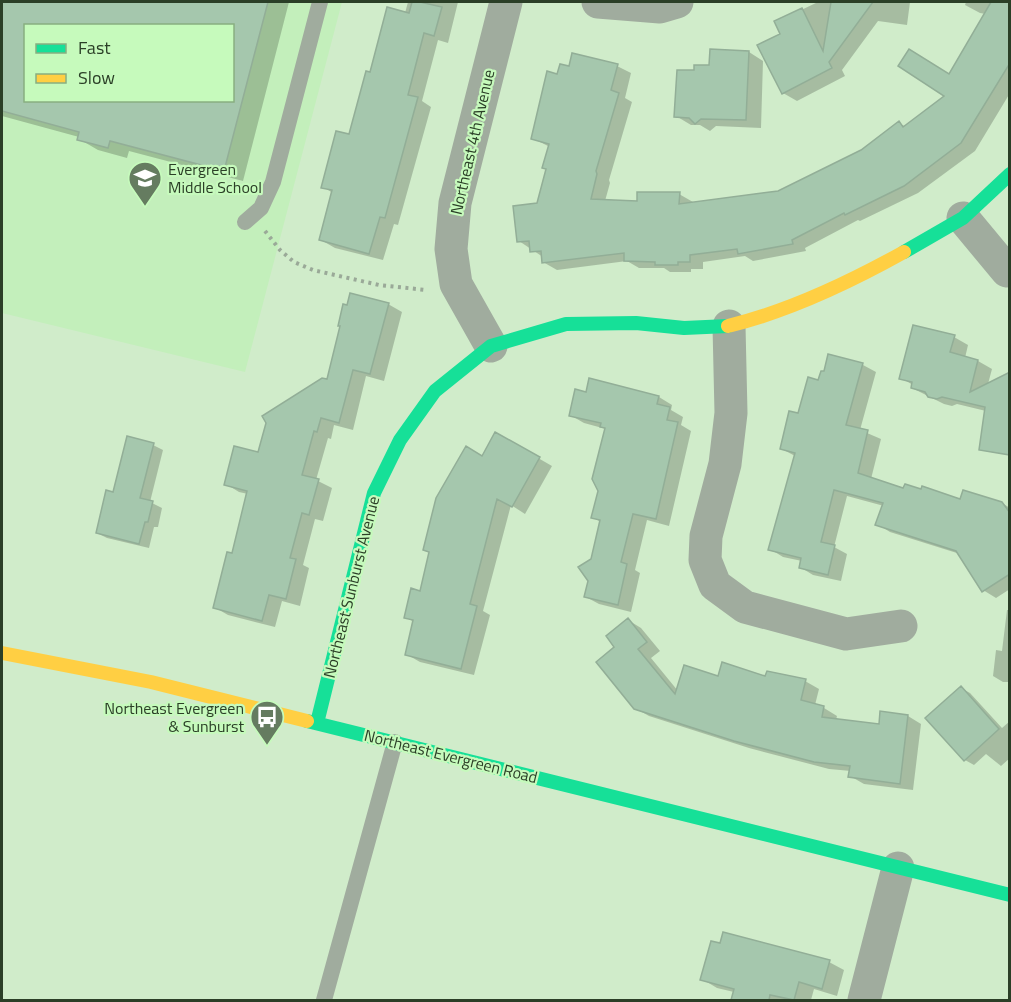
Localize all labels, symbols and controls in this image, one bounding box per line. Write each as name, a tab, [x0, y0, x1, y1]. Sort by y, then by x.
legend	[24, 24, 234, 102]
text: Fast	[78, 34, 111, 61]
text: Slow	[78, 64, 115, 91]
street label: Northeast 4th Avenue	[444, 67, 500, 217]
place label: Evergreen Middle School	[168, 157, 262, 199]
school or university icon: Evergreen Middle School	[127, 160, 163, 207]
street label: Northeast Sunburst Avenue	[317, 494, 385, 680]
place label: Northeast Evergreen & Sunburst	[104, 696, 244, 738]
bus stop icon: Northeast Evergreen & Sunburst	[249, 699, 285, 746]
street label: Northeast Evergreen Road	[362, 723, 540, 789]

